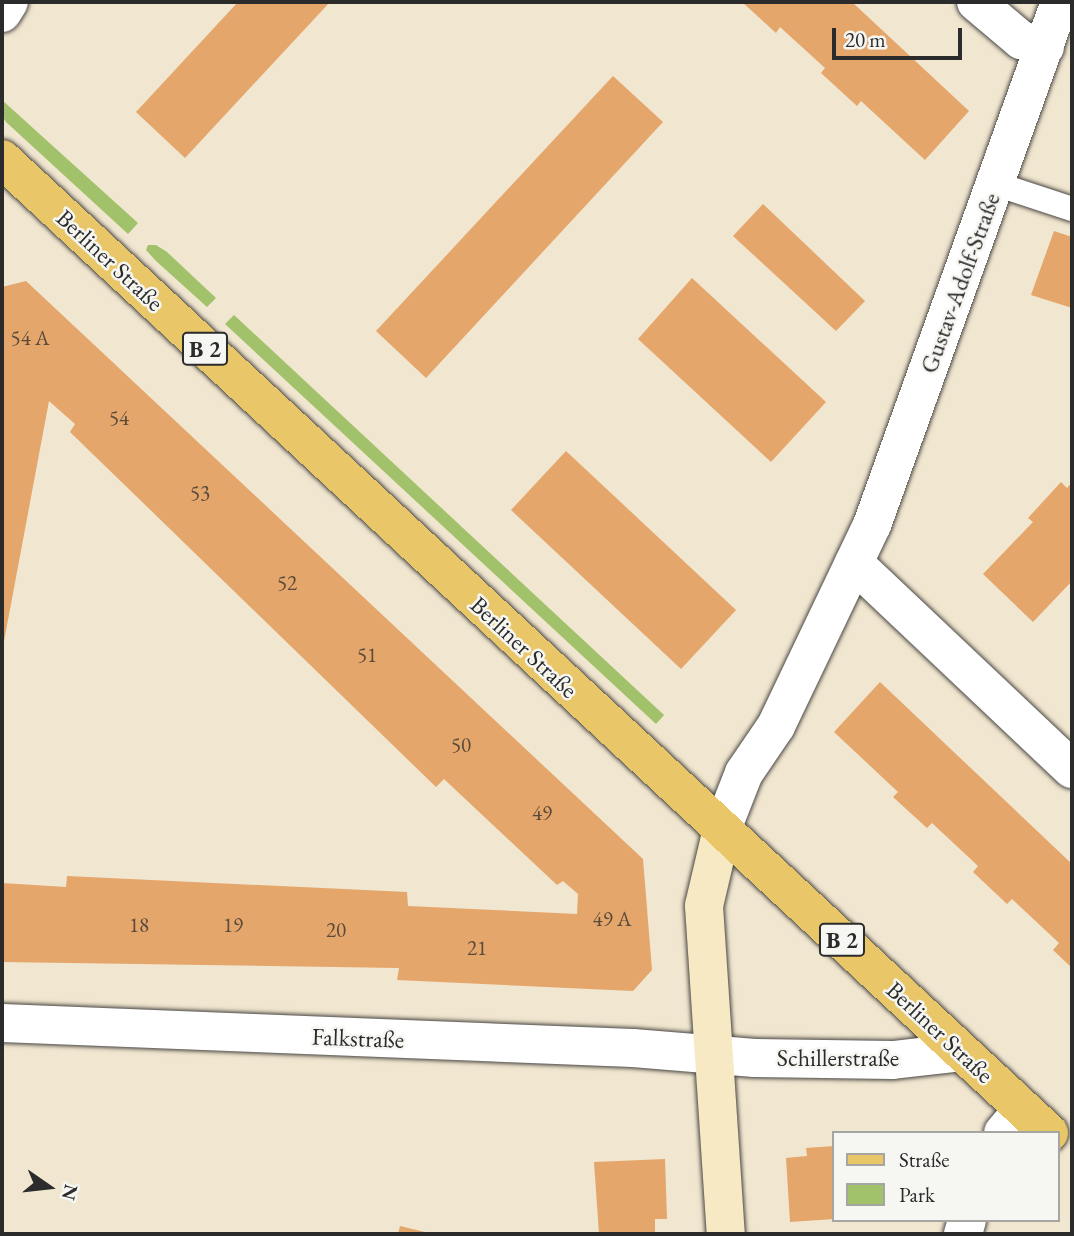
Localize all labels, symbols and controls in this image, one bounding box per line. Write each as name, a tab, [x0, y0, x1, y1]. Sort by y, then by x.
scale bar	[836, 14, 965, 58]
text: 20 m	[845, 26, 886, 53]
street label: Gustav-Adolf-Straße	[914, 189, 1006, 377]
street label: Berliner Straße	[51, 203, 169, 317]
house number: 54 A	[11, 325, 49, 351]
road number: B 2	[180, 330, 230, 368]
house number: 54	[109, 405, 129, 431]
house number: 53	[190, 480, 210, 506]
house number: 52	[277, 570, 297, 596]
street label: Berliner Straße	[465, 590, 583, 704]
house number: 51	[357, 642, 377, 668]
house number: 50	[451, 732, 471, 758]
house number: 49	[532, 800, 552, 826]
house number: 49 A	[593, 906, 631, 932]
house number: 18	[129, 912, 149, 938]
house number: 19	[223, 912, 243, 938]
house number: 20	[326, 917, 346, 943]
road number: B 2	[818, 920, 866, 959]
house number: 21	[467, 935, 487, 961]
street label: Berliner Straße	[881, 975, 999, 1089]
street label: Falkstraße	[311, 1022, 405, 1054]
street label: Schillerstraße	[777, 1044, 899, 1072]
legend	[832, 1131, 1060, 1222]
text: Straße	[899, 1146, 950, 1173]
north arrow	[14, 1152, 84, 1222]
text: Park	[899, 1181, 935, 1208]
text: N	[56, 1182, 84, 1203]

